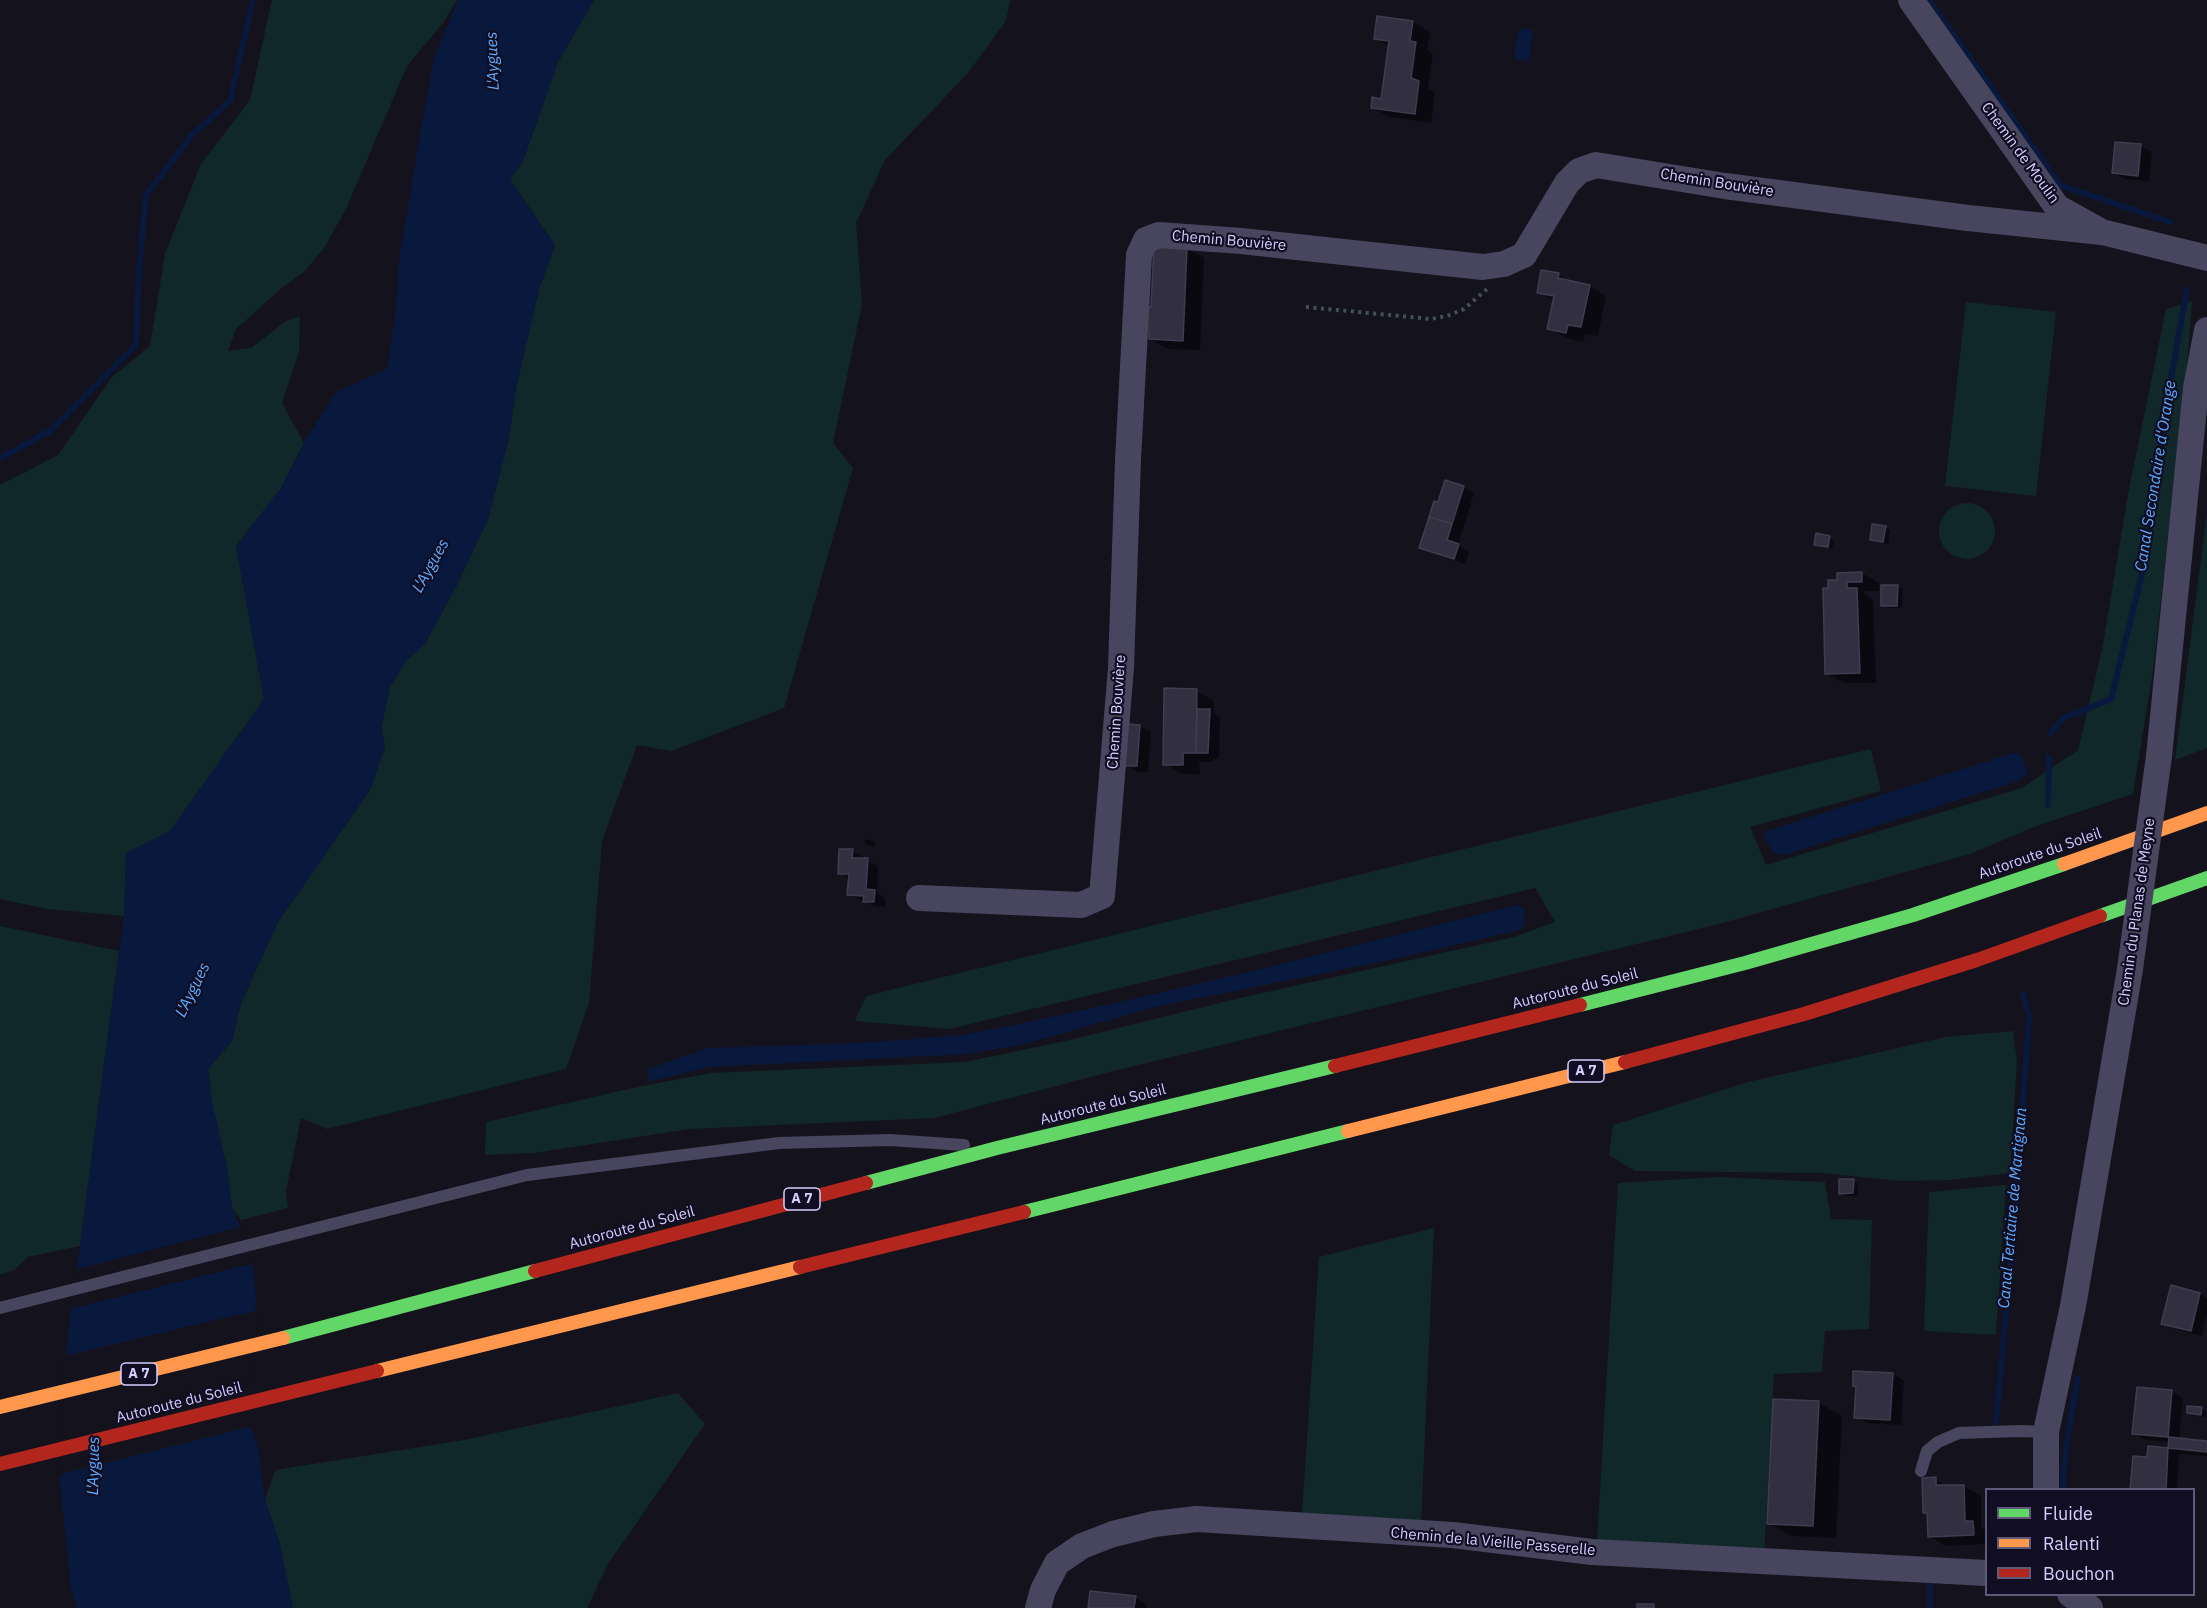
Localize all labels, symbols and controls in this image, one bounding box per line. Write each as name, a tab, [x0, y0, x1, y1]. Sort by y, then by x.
water label: L'Aygues	[482, 31, 504, 91]
street label: Chemin de Moulin	[1977, 99, 2063, 207]
street label: Chemin Bouvière	[1659, 165, 1775, 201]
street label: Chemin Bouvière	[1171, 227, 1287, 255]
water label: Canal Secondaire d'Orange	[2131, 379, 2181, 573]
water label: L'Aygues	[408, 536, 454, 596]
street label: Chemin Bouvière	[1104, 654, 1130, 770]
street label: Chemin du Planas de Meyne	[2115, 817, 2159, 1007]
street label: Autoroute du Soleil	[1976, 824, 2104, 884]
water label: L'Aygues	[172, 959, 214, 1021]
street label: Autoroute du Soleil	[1510, 965, 1640, 1013]
road number: A 7	[1568, 1060, 1604, 1082]
street label: Autoroute du Soleil	[1038, 1081, 1168, 1129]
water label: Canal Tertiaire de Martignan	[1995, 1107, 2031, 1309]
road number: A 7	[784, 1188, 820, 1210]
street label: Autoroute du Soleil	[567, 1203, 697, 1253]
road number: A 7	[121, 1363, 157, 1385]
street label: Autoroute du Soleil	[114, 1379, 244, 1427]
water label: L'Aygues	[84, 1437, 104, 1495]
legend	[1985, 1488, 2195, 1596]
text: Fluide	[2043, 1502, 2093, 1525]
street label: Chemin de la Vieille Passerelle	[1390, 1524, 1596, 1560]
text: Ralenti	[2043, 1532, 2100, 1555]
text: Bouchon	[2043, 1562, 2115, 1585]

